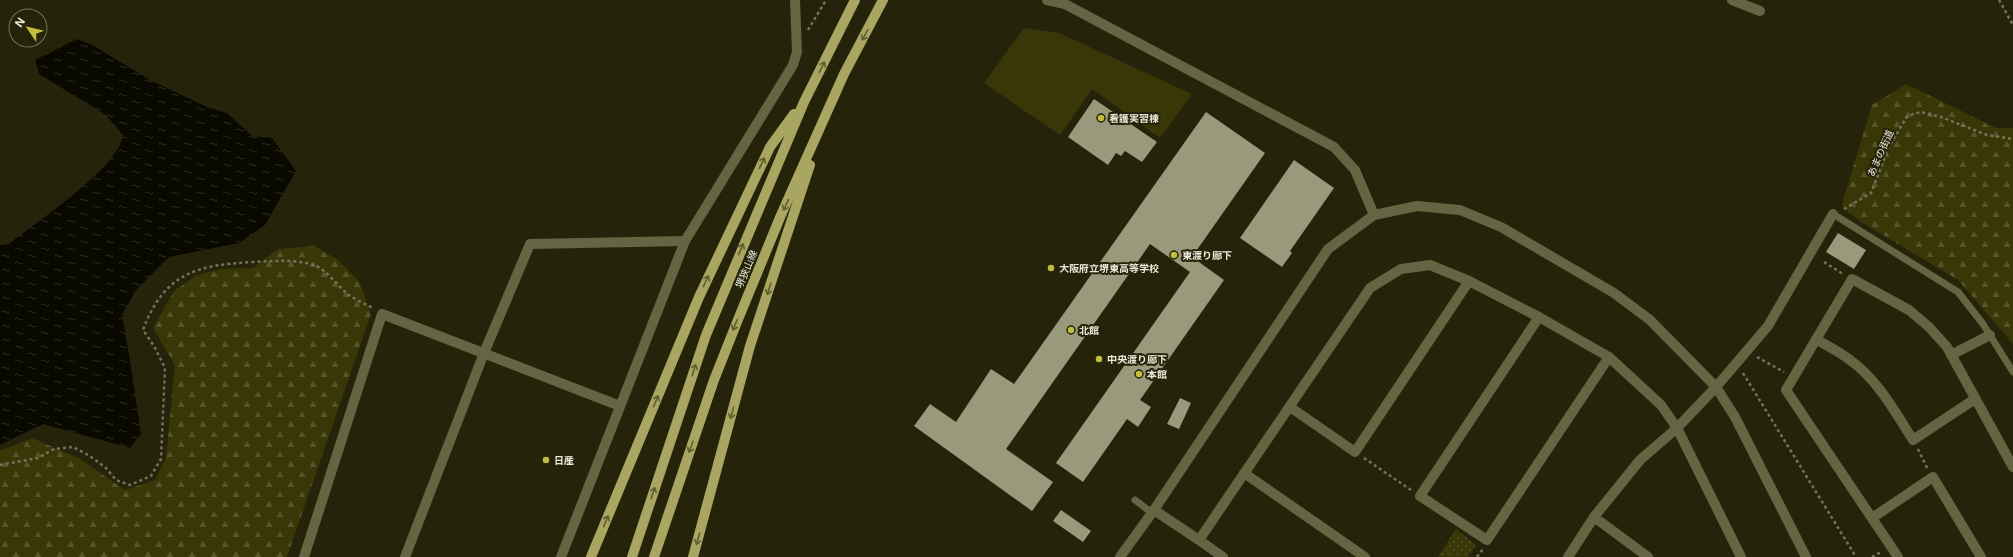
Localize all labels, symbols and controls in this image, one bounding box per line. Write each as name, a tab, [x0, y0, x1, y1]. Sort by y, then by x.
north arrow	[8, 8, 48, 48]
text: N	[12, 15, 28, 30]
one-way arrow	[861, 28, 868, 40]
one-way arrow	[818, 61, 826, 73]
place label: 看護実習棟	[1109, 112, 1159, 124]
marker: 看護実習棟	[1096, 113, 1106, 123]
street label: あまの街道	[1864, 128, 1896, 178]
one-way arrow	[759, 158, 766, 170]
one-way arrow	[781, 199, 789, 211]
one-way arrow	[738, 244, 746, 256]
street label: 堺狭山線	[733, 248, 759, 290]
place label: 東渡り廊下	[1182, 249, 1232, 261]
marker: 東渡り廊下	[1169, 250, 1179, 260]
place label: 大阪府立堺東高等学校	[1059, 262, 1159, 274]
marker: 大阪府立堺東高等学校	[1046, 263, 1056, 273]
one-way arrow	[703, 275, 710, 287]
one-way arrow	[765, 282, 772, 295]
one-way arrow	[731, 319, 739, 331]
place label: 北館	[1079, 324, 1099, 336]
marker: 北館	[1066, 325, 1076, 335]
place label: 中央渡り廊下	[1107, 353, 1167, 365]
marker: 中央渡り廊下	[1094, 354, 1104, 364]
one-way arrow	[691, 364, 698, 377]
place label: 本館	[1146, 368, 1167, 380]
marker: 本館	[1134, 369, 1144, 379]
one-way arrow	[652, 395, 660, 407]
one-way arrow	[728, 407, 735, 420]
one-way arrow	[687, 441, 694, 454]
place label: 日産	[554, 454, 574, 466]
marker: 日産	[541, 455, 551, 465]
one-way arrow	[650, 487, 657, 500]
one-way arrow	[603, 515, 610, 527]
one-way arrow	[694, 532, 701, 545]

